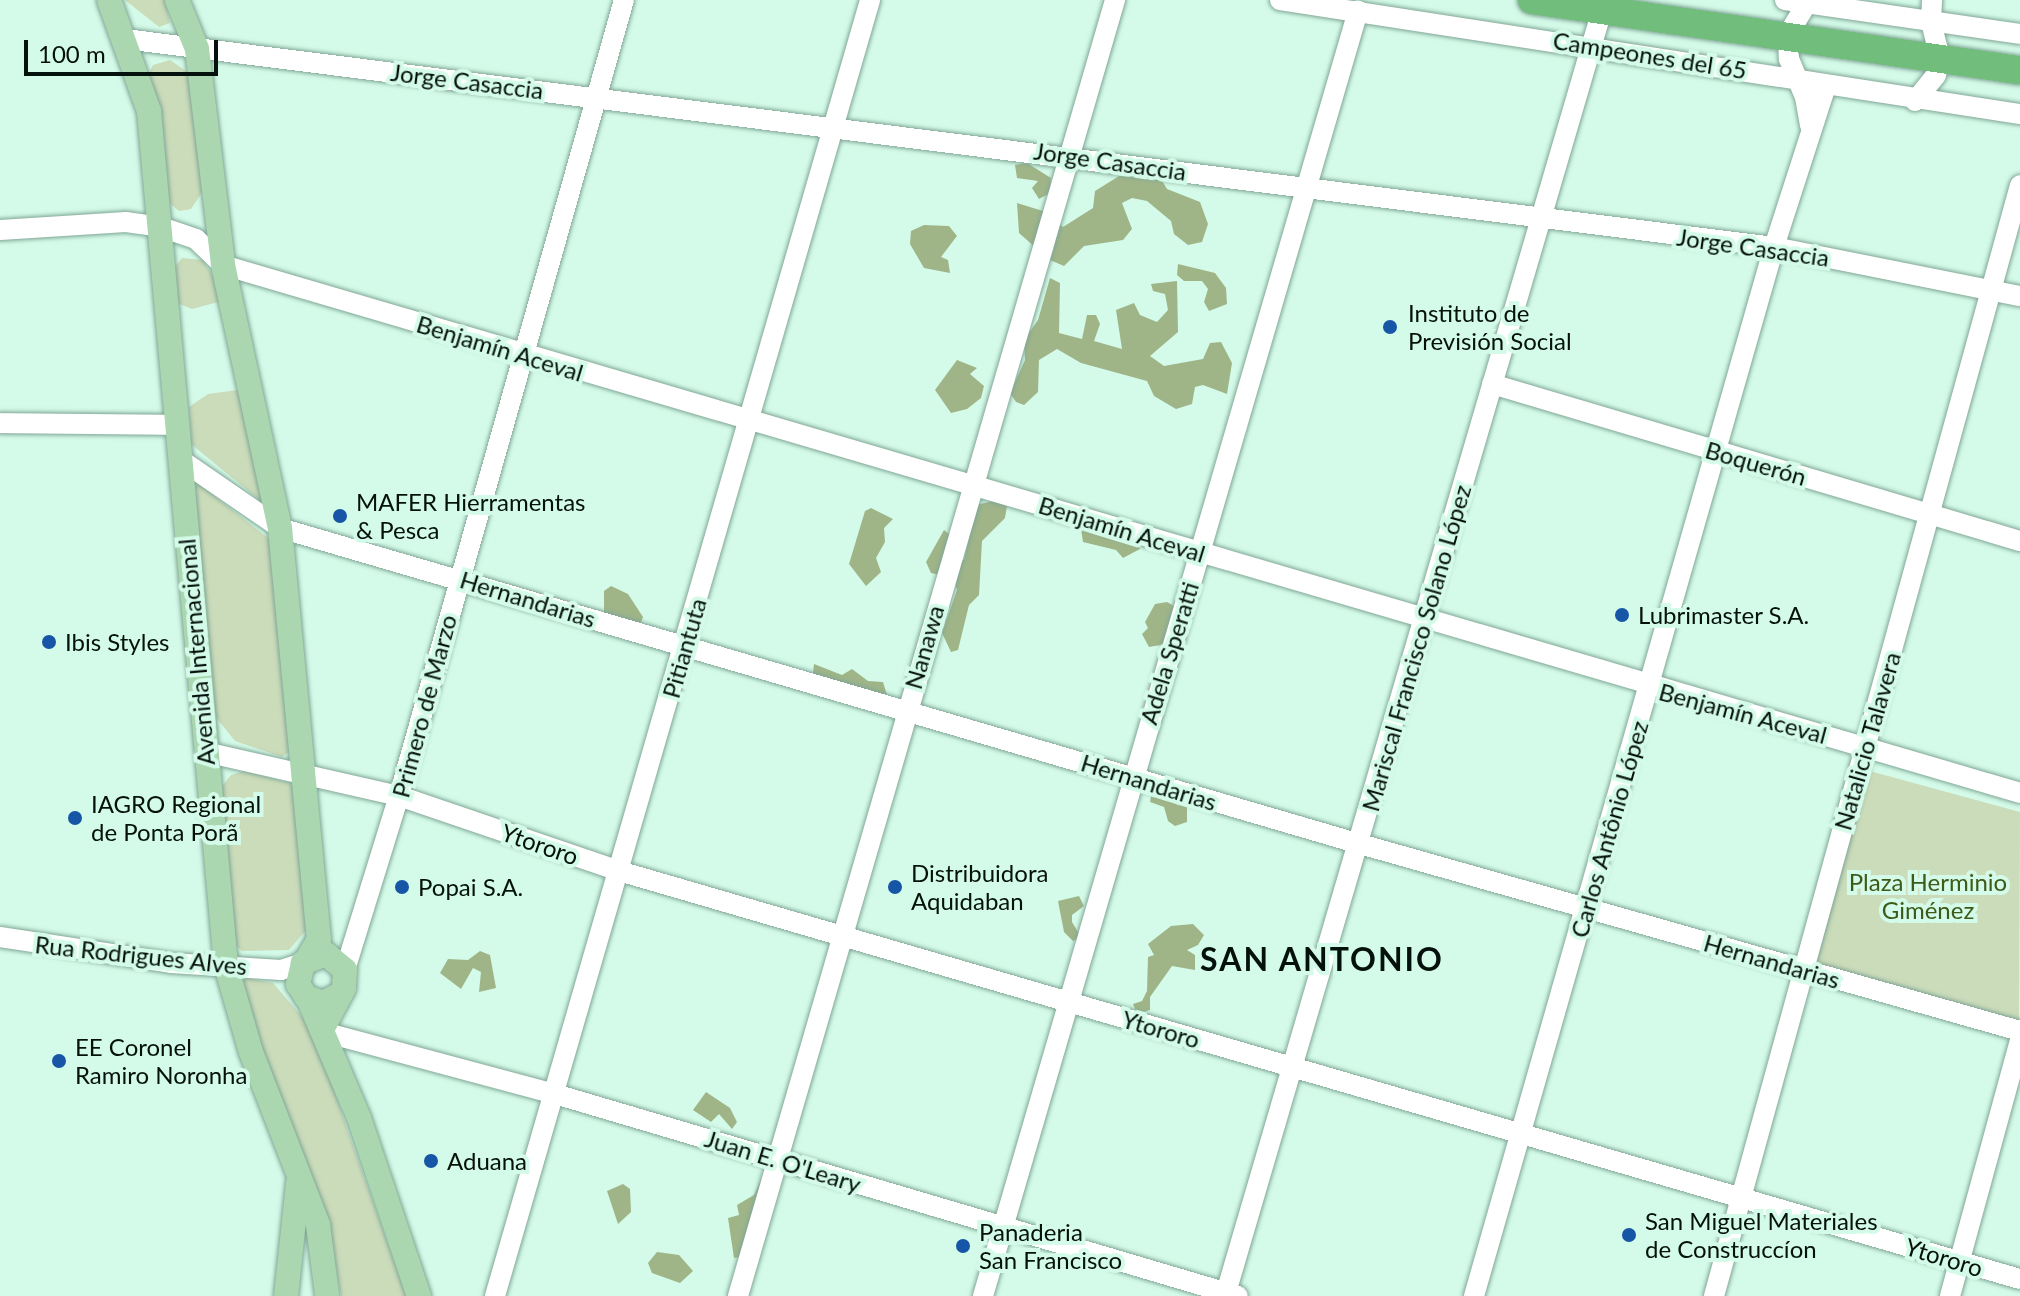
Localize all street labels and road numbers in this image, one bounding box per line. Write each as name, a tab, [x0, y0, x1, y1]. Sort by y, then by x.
street label: Campeones del 65	[1551, 25, 1749, 85]
street label: Jorge Casaccia	[389, 57, 545, 105]
street label: Jorge Casaccia	[1032, 136, 1188, 186]
street label: Jorge Casaccia	[1675, 222, 1831, 272]
street label: Benjamín Aceval	[413, 309, 587, 387]
street label: Boquerón	[1702, 435, 1810, 491]
street label: Mariscal Francisco Solano López	[1356, 481, 1476, 815]
street label: Benjamín Aceval	[1035, 490, 1209, 568]
street label: Avenida Internacional	[172, 537, 220, 767]
street label: Hernandarias	[457, 565, 599, 633]
street label: Adela Speratti	[1134, 578, 1204, 728]
street label: Pitiantuta	[656, 595, 712, 701]
street label: Nanawa	[898, 602, 950, 692]
street label: Primero de Marzo	[386, 611, 462, 801]
street label: Natalicio Talavera	[1828, 648, 1906, 834]
street label: Benjamín Aceval	[1656, 677, 1830, 749]
street label: Carlos Antônio López	[1564, 717, 1654, 941]
street label: Hernandarias	[1078, 748, 1220, 816]
street label: Ytororo	[498, 817, 582, 871]
street label: Hernandarias	[1701, 928, 1843, 994]
street label: Rua Rodrigues Alves	[33, 930, 249, 980]
street label: Ytororo	[1119, 1004, 1203, 1054]
street label: Juan E. O'Leary	[702, 1124, 864, 1198]
street label: Ytororo	[1902, 1232, 1986, 1282]

